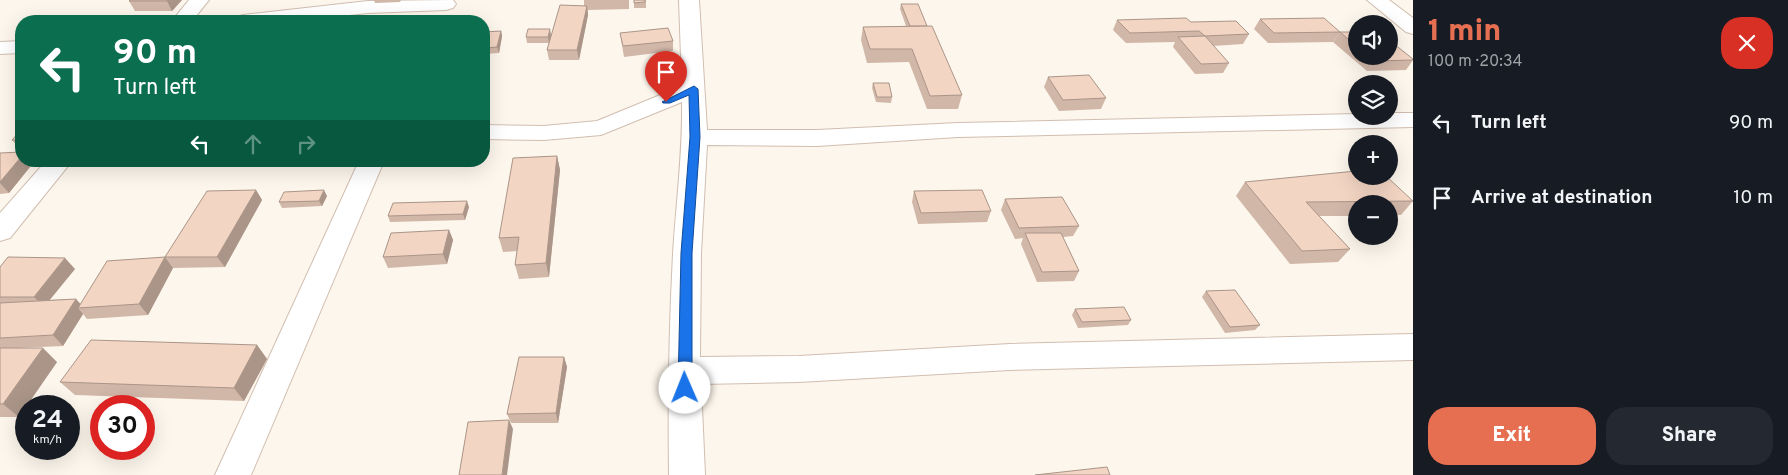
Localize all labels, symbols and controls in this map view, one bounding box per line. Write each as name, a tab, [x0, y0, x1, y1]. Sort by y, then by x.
text: 1 min	[1428, 14, 1501, 51]
map controls	[1348, 15, 1398, 245]
button: sound	[1348, 15, 1398, 65]
button: close	[1721, 17, 1773, 69]
text: 90 m	[113, 32, 197, 76]
icon: left	[30, 35, 95, 100]
pin	[645, 51, 687, 102]
text: 100 m · 20:34	[1428, 52, 1522, 72]
icon: arrive	[652, 58, 680, 86]
text: Turn left	[113, 75, 196, 102]
button: layers	[1348, 75, 1398, 125]
icon: left	[1428, 109, 1456, 137]
text: Turn left	[1471, 111, 1547, 135]
text: 90 m	[1729, 111, 1773, 135]
icon: left	[186, 130, 214, 158]
icon: ahead	[239, 130, 267, 158]
icon: right	[292, 130, 320, 158]
button: +	[1348, 135, 1398, 185]
icon: arrive	[1428, 184, 1456, 212]
text: Arrive at destination	[1471, 186, 1652, 210]
text: 10 m	[1733, 186, 1773, 210]
button: −	[1348, 195, 1398, 245]
position arrow	[658, 361, 710, 413]
speed limit sign: 30	[90, 395, 155, 460]
text: 24	[32, 405, 63, 437]
button: Exit	[1428, 407, 1596, 465]
button: Share	[1606, 407, 1773, 465]
text: km/h	[33, 432, 62, 448]

